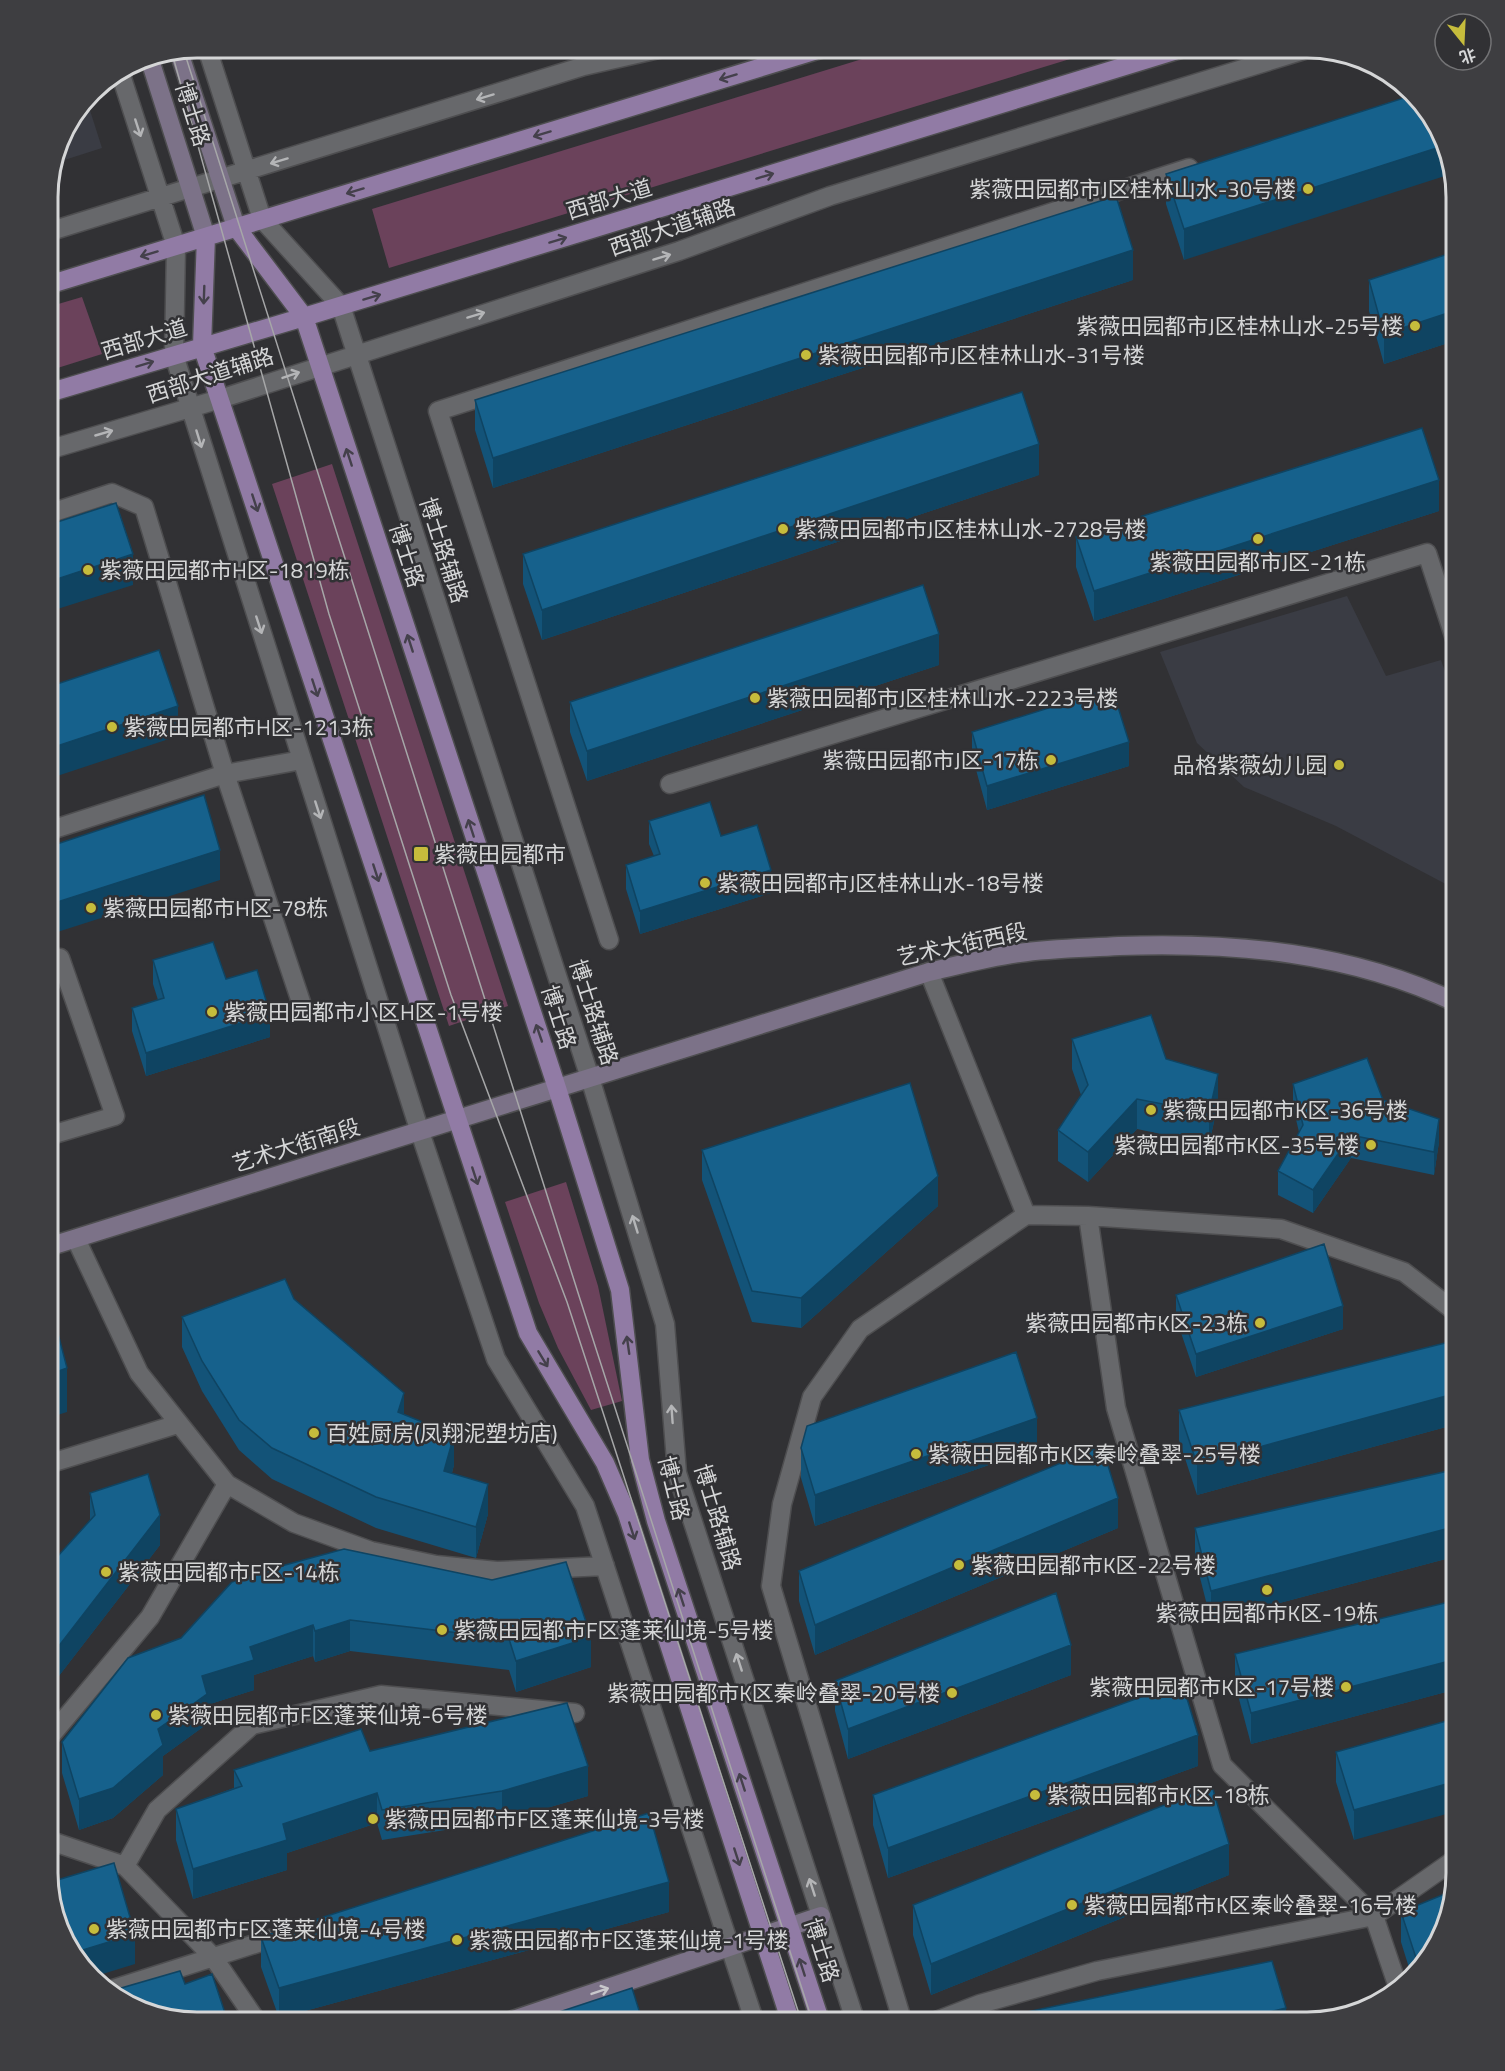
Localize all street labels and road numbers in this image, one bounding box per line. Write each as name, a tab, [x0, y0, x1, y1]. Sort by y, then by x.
street label: 博士路	[167, 77, 219, 151]
street label: 西部大道	[562, 170, 656, 228]
street label: 西部大道辅路	[604, 189, 740, 265]
street label: 西部大道	[97, 310, 191, 368]
street label: 西部大道辅路	[142, 338, 278, 412]
street label: 博士路辅路	[411, 492, 477, 608]
street label: 博士路	[381, 518, 433, 592]
street label: 艺术大街西段	[894, 914, 1030, 974]
street label: 博士路辅路	[561, 954, 627, 1070]
street label: 博士路	[533, 980, 585, 1054]
street label: 艺术大街南段	[228, 1109, 364, 1181]
street label: 博士路	[650, 1452, 698, 1524]
street label: 博士路辅路	[686, 1459, 750, 1575]
street label: 博士路	[796, 1913, 848, 1987]

